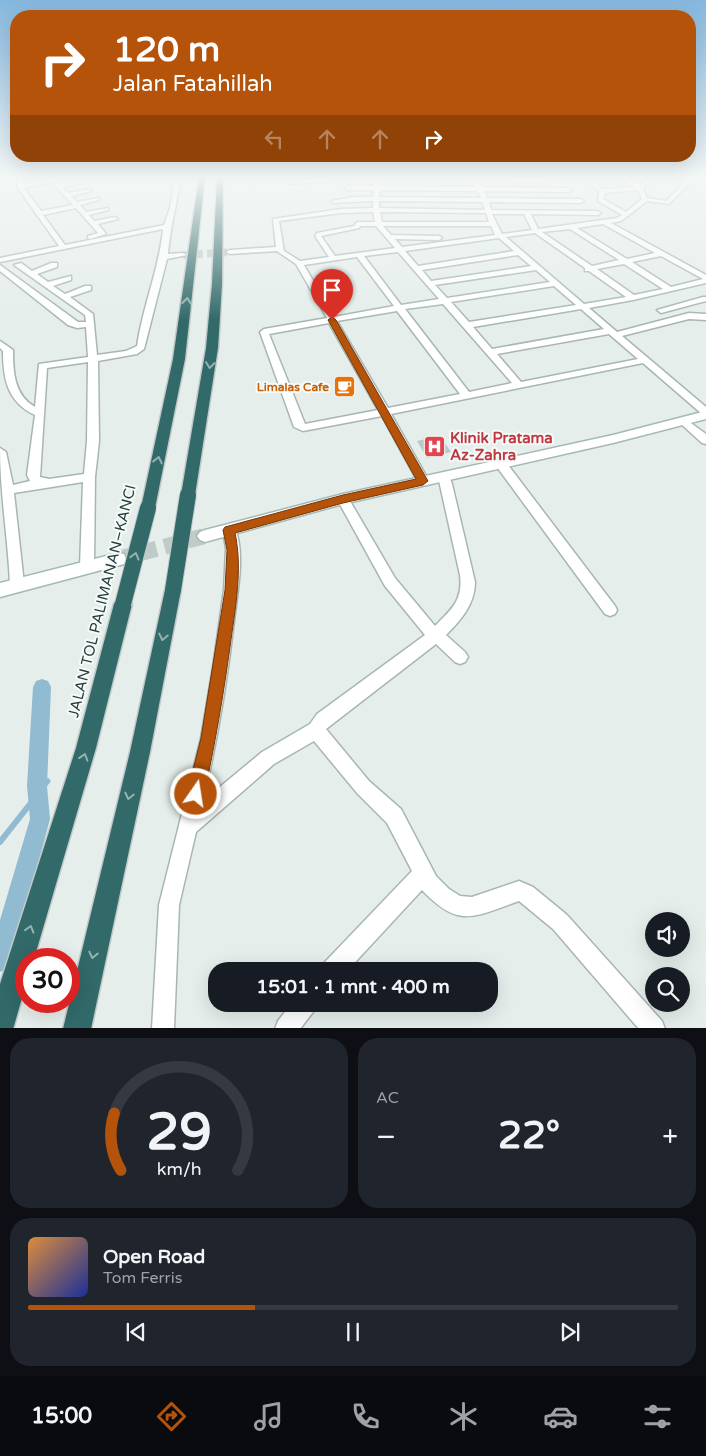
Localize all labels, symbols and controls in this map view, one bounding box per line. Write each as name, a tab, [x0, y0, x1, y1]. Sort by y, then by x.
text: 120 m	[113, 29, 220, 71]
icon: right	[30, 30, 95, 95]
text: Jalan Fatahillah	[113, 71, 273, 97]
icon: left	[260, 125, 288, 153]
icon: ahead	[313, 125, 341, 153]
icon: ahead	[366, 125, 394, 153]
icon: right	[419, 125, 447, 153]
pin	[311, 269, 353, 320]
icon: arrive	[318, 276, 346, 304]
one-way arrow	[181, 296, 192, 304]
one-way arrow	[205, 362, 216, 370]
cafe icon: Limalas Cafe	[333, 375, 357, 399]
place label: Limalas Cafe	[257, 380, 329, 394]
place label: Klinik Pratama Az-Zahra	[450, 429, 553, 464]
hospital icon: Klinik Pratama Az-Zahra	[422, 435, 446, 459]
one-way arrow	[152, 456, 163, 465]
street label: JALAN TOL PALIMANAN–KANCI	[64, 483, 140, 719]
one-way arrow	[130, 553, 140, 561]
one-way arrow	[158, 633, 169, 642]
one-way arrow	[78, 753, 88, 762]
position arrow	[169, 767, 221, 819]
one-way arrow	[125, 792, 135, 801]
map controls	[645, 912, 690, 1012]
button: sound	[645, 912, 690, 957]
one-way arrow	[24, 925, 34, 934]
speed limit sign: 30	[15, 948, 80, 1013]
one-way arrow	[88, 950, 99, 959]
button: search	[645, 967, 690, 1012]
text: 15:01 · 1 mnt · 400 m	[256, 976, 450, 998]
text: AC	[376, 1088, 399, 1108]
text: 29	[146, 1101, 212, 1164]
text: 22°	[498, 1113, 560, 1159]
text: −	[376, 1120, 396, 1154]
text: +	[662, 1120, 678, 1154]
text: km/h	[157, 1159, 201, 1180]
text: Open Road	[103, 1246, 205, 1268]
text: Tom Ferris	[103, 1268, 182, 1288]
icon: previous	[122, 1318, 150, 1346]
icon: pause	[339, 1318, 367, 1346]
icon: next	[556, 1318, 584, 1346]
icon: directions	[154, 1399, 189, 1434]
icon: music	[251, 1399, 286, 1434]
icon: phone	[348, 1399, 383, 1434]
icon: climate	[446, 1399, 481, 1434]
icon: car	[543, 1399, 578, 1434]
icon: filters	[640, 1399, 675, 1434]
text: 15:00	[31, 1403, 92, 1429]

